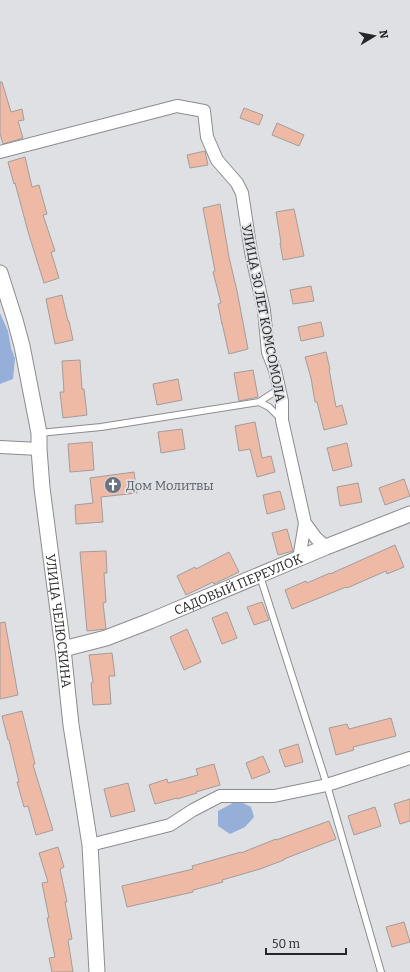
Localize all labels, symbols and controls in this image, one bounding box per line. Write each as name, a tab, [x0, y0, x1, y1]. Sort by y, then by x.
north arrow	[354, 16, 394, 56]
text: N	[376, 29, 391, 40]
street label: УЛИЦА 30 ЛЕТ КОМСОМОЛА	[239, 223, 288, 404]
church icon: Дом Молитвы	[103, 475, 123, 495]
place label: Дом Молитвы	[126, 478, 214, 493]
street label: САДОВЫЙ ПЕРЕУЛОК	[172, 551, 305, 618]
street label: УЛИЦА ЧЕЛЮСКИНА	[43, 553, 74, 690]
scale bar	[266, 930, 346, 956]
text: 50 m	[272, 937, 301, 951]

